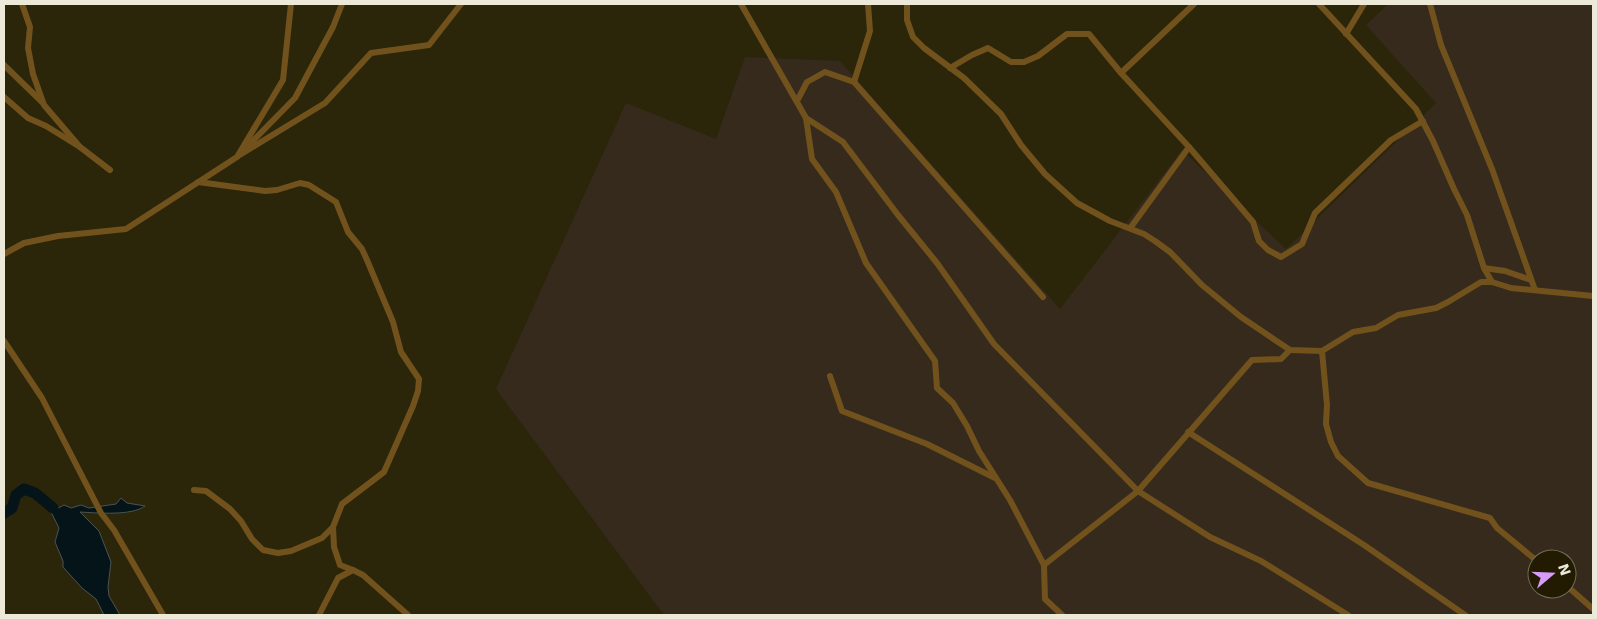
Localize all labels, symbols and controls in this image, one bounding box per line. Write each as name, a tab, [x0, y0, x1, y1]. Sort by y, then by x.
north arrow	[1527, 549, 1577, 599]
text: N	[1555, 562, 1574, 578]

